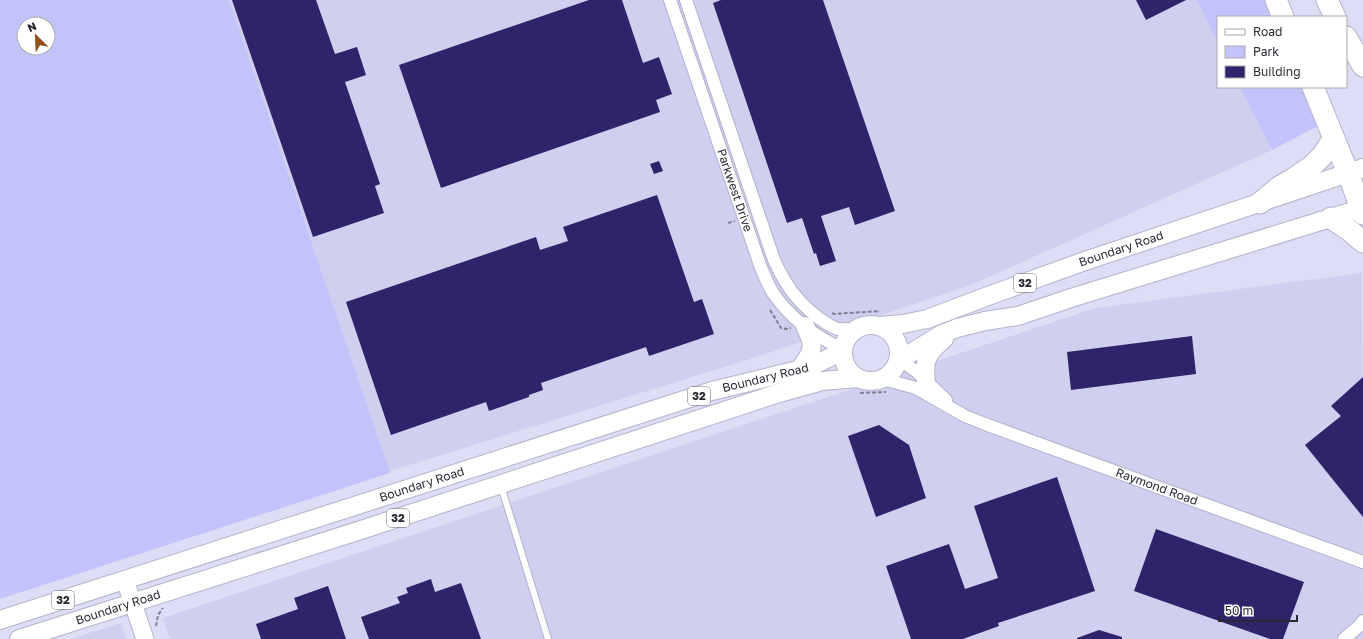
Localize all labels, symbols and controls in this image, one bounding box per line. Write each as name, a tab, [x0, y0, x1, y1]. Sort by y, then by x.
north arrow	[16, 16, 56, 56]
legend	[1217, 16, 1347, 88]
text: N	[25, 19, 38, 34]
text: Road	[1253, 24, 1282, 39]
text: Park	[1253, 44, 1279, 59]
text: Building	[1253, 64, 1301, 79]
street label: Parkwest Drive	[714, 147, 756, 234]
street label: Boundary Road	[1077, 227, 1165, 270]
road number: 32	[1014, 274, 1036, 292]
street label: Boundary Road	[721, 360, 810, 395]
road number: 32	[688, 387, 710, 405]
street label: Boundary Road	[377, 463, 466, 505]
street label: Raymond Road	[1114, 464, 1200, 508]
road number: 32	[387, 509, 409, 527]
street label: Boundary Road	[74, 586, 162, 627]
road number: 32	[52, 591, 74, 609]
scale bar	[1219, 597, 1297, 623]
text: 50 m	[1225, 603, 1253, 618]

